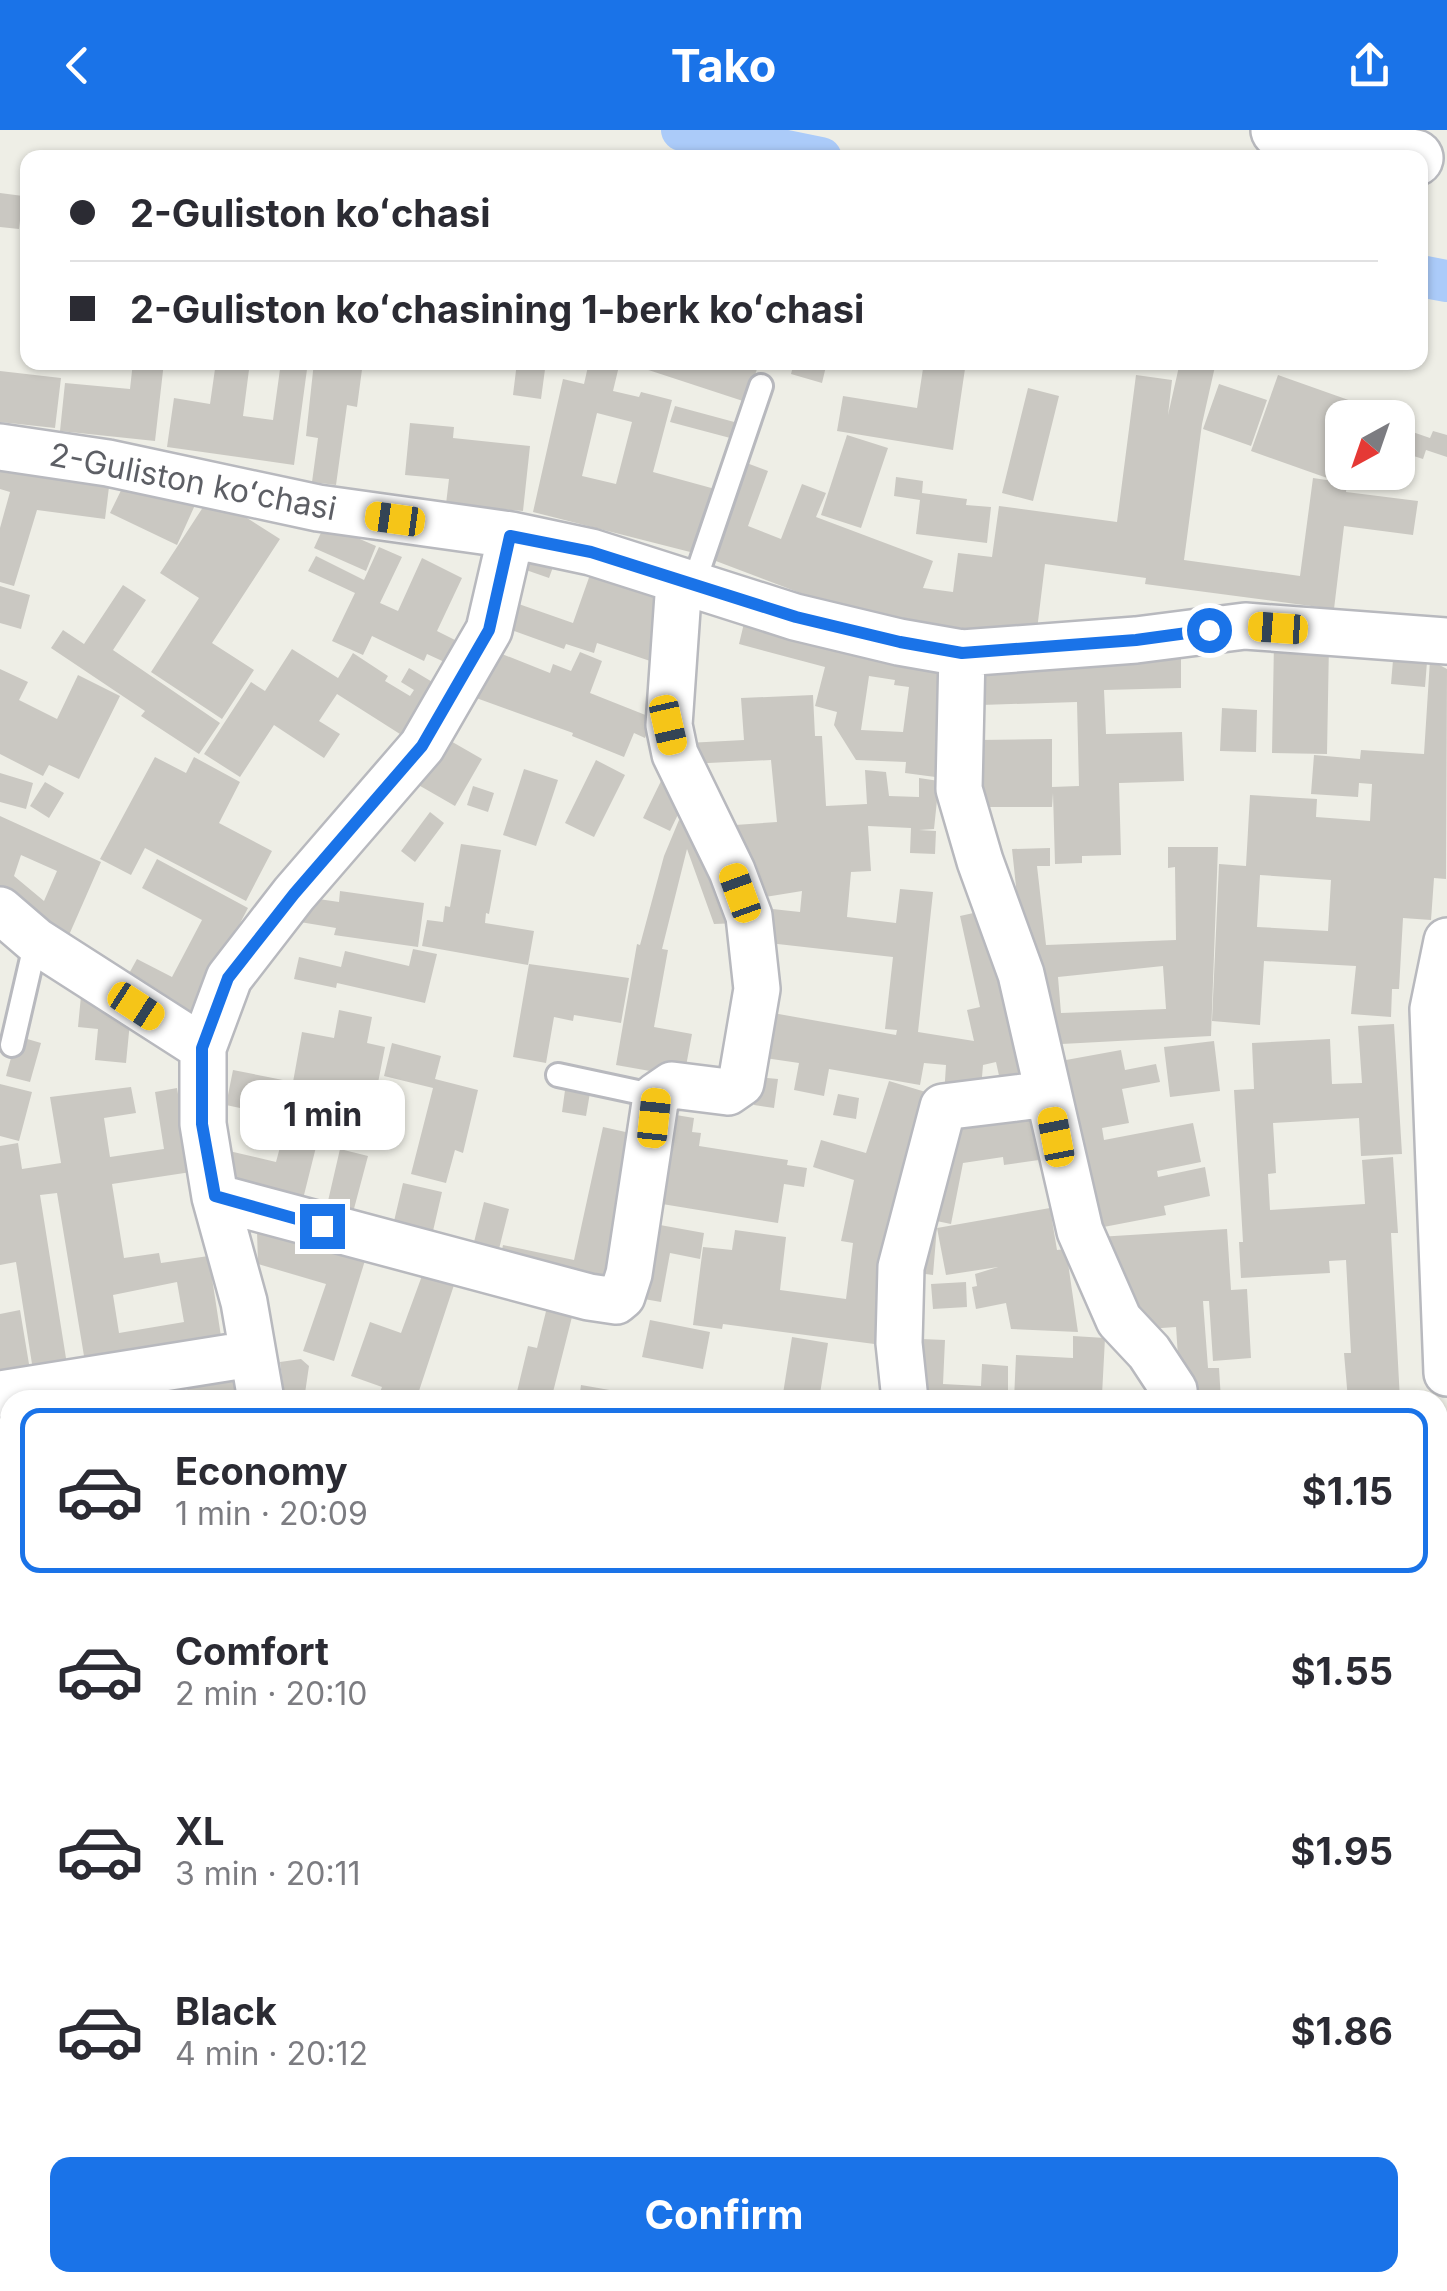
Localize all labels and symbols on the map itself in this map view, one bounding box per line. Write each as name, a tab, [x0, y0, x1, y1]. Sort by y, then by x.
north arrow	[1325, 400, 1415, 490]
street label: 2-Guliston koʻchasi	[47, 435, 340, 528]
car	[363, 500, 427, 538]
route start	[1187, 608, 1232, 653]
car	[1247, 611, 1309, 645]
car	[647, 692, 689, 758]
car	[716, 860, 764, 926]
car	[103, 977, 169, 1035]
callout: 1 min	[240, 1081, 404, 1151]
car	[636, 1087, 672, 1149]
car	[1036, 1105, 1076, 1169]
route end	[300, 1204, 345, 1249]

